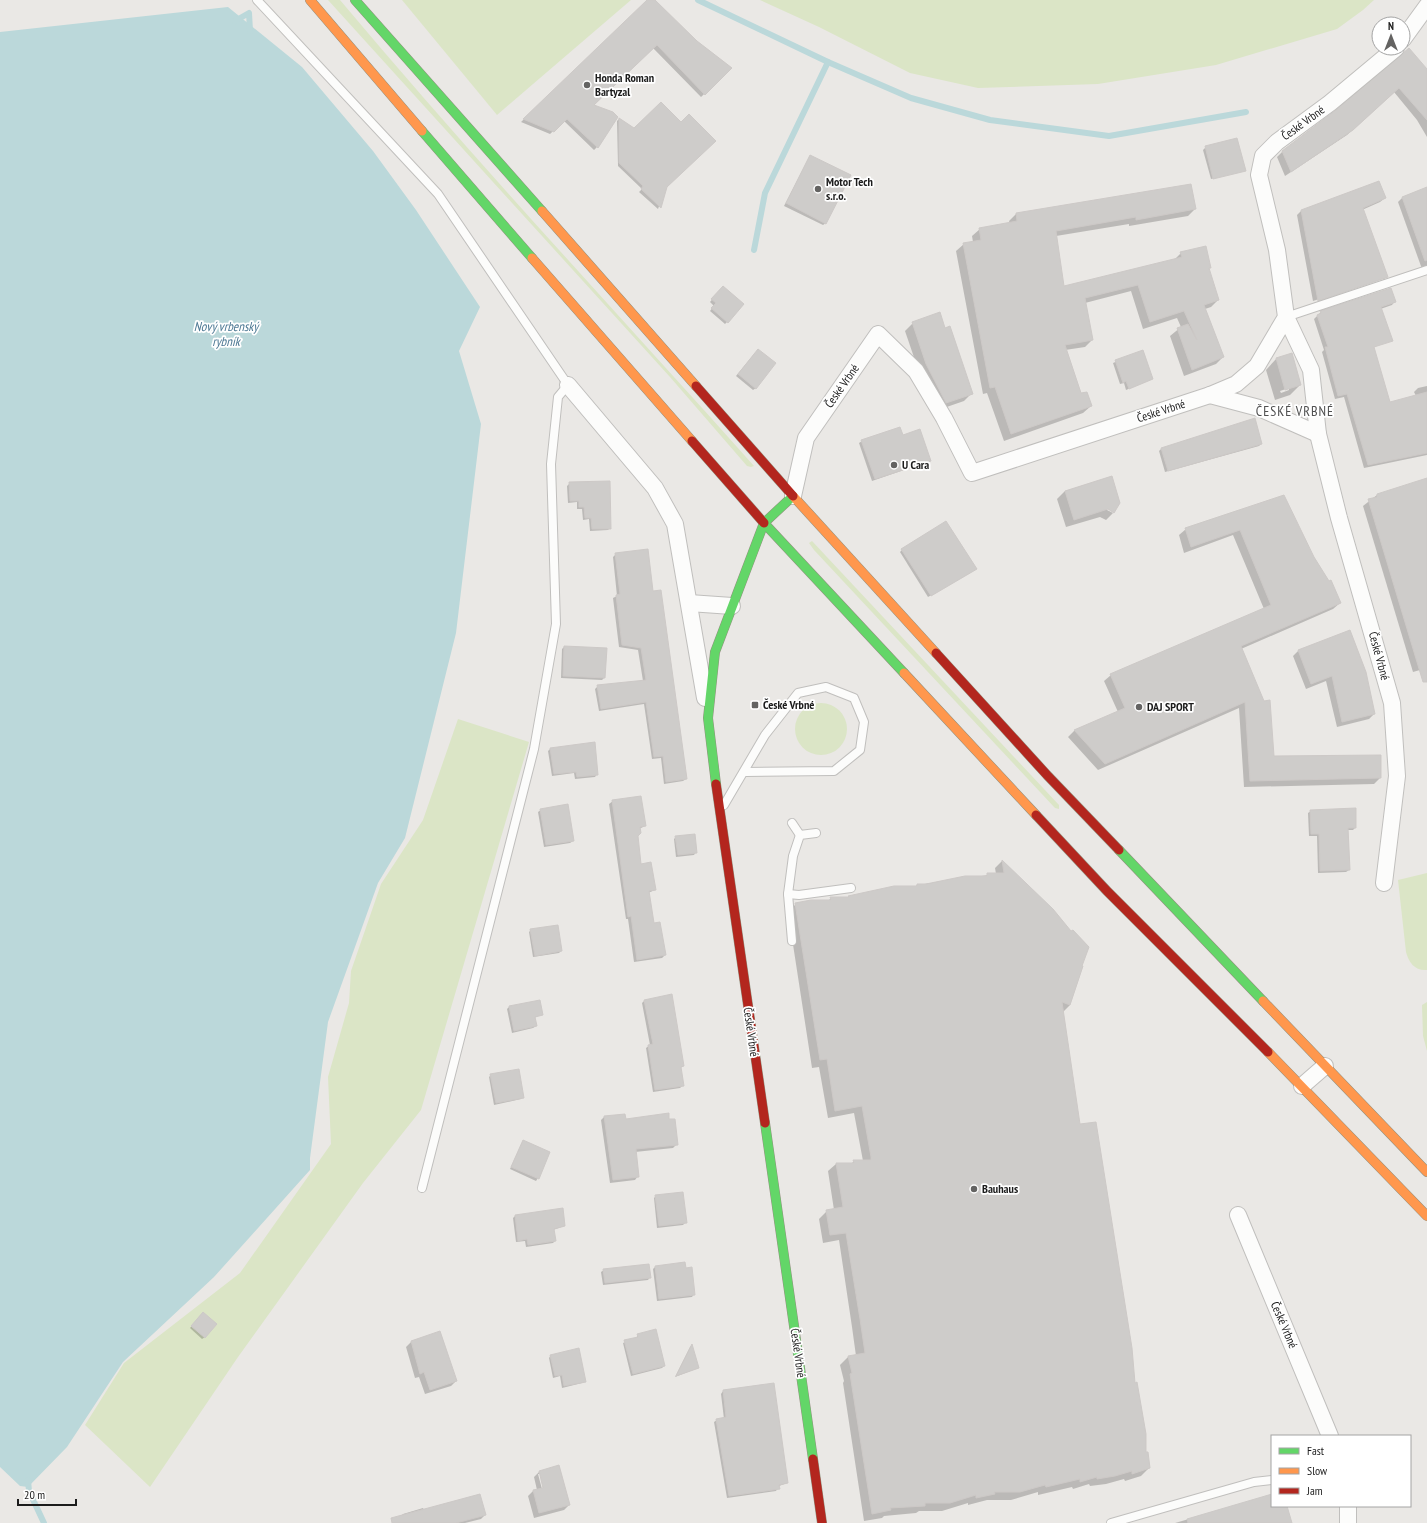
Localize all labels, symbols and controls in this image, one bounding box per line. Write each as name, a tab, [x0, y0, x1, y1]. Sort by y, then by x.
north arrow	[1371, 16, 1411, 56]
text: N	[1388, 19, 1394, 33]
place label: Honda Roman Bartyzal	[595, 70, 654, 99]
marker: Honda Roman Bartyzal	[582, 80, 592, 90]
street label: České Vrbné	[1278, 102, 1327, 143]
place label: Motor Tech s.r.o.	[826, 174, 873, 203]
marker: Motor Tech s.r.o.	[813, 184, 823, 194]
water label: Nový vrbenský rybník	[194, 318, 260, 350]
street label: České Vrbné	[821, 361, 862, 410]
street label: České Vrbné	[1135, 396, 1187, 425]
district label: ČESKÉ VRBNÉ	[1256, 402, 1334, 420]
place label: U Cara	[902, 457, 929, 472]
marker: U Cara	[889, 460, 899, 470]
street label: České Vrbné	[1366, 630, 1393, 682]
place label: České Vrbné	[763, 697, 814, 712]
place label: DAJ SPORT	[1147, 699, 1194, 714]
marker: České Vrbné	[750, 700, 760, 710]
marker: DAJ SPORT	[1134, 702, 1144, 712]
street label: České Vrbné	[741, 1006, 762, 1058]
place label: Bauhaus	[982, 1181, 1018, 1196]
marker: Bauhaus	[969, 1184, 979, 1194]
street label: České Vrbné	[1268, 1299, 1301, 1351]
street label: České Vrbné	[788, 1327, 809, 1379]
legend	[1271, 1435, 1411, 1507]
text: Fast	[1307, 1443, 1325, 1458]
text: Slow	[1307, 1463, 1328, 1478]
scale bar	[18, 1481, 76, 1507]
text: Jam	[1306, 1483, 1323, 1498]
text: 20 m	[24, 1487, 45, 1502]

